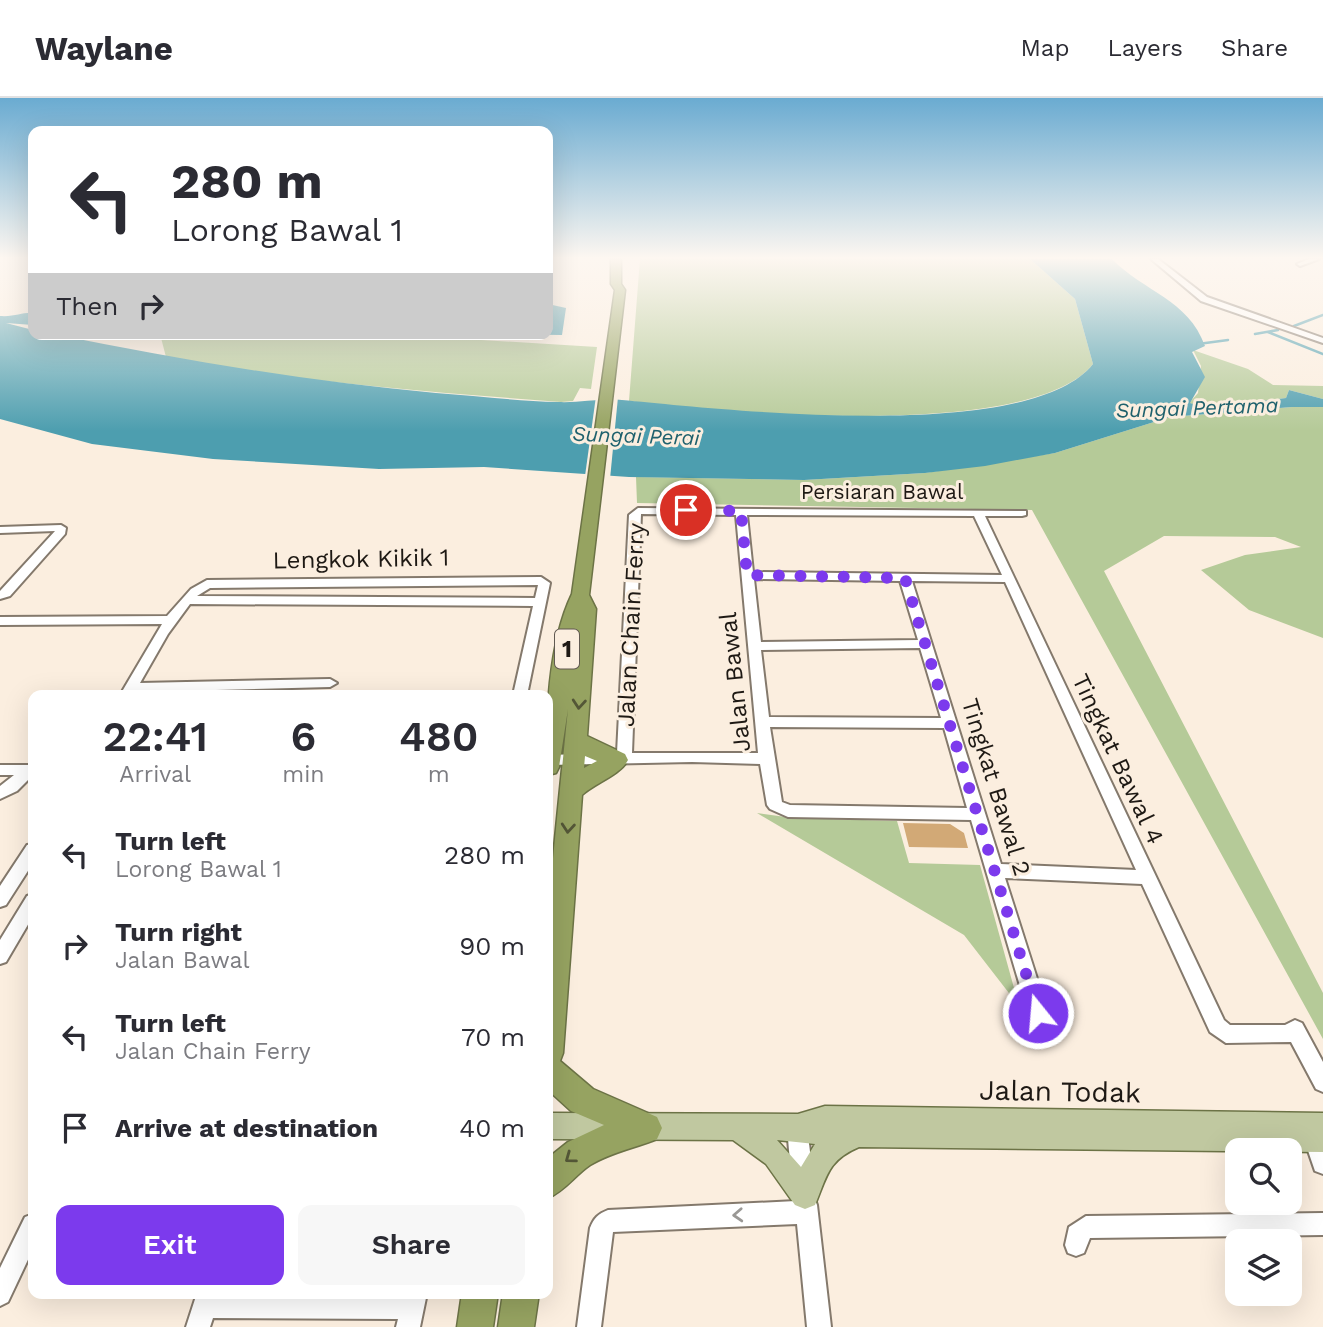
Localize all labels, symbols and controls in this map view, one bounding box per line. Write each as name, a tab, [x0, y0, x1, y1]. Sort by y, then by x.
text: Waylane	[35, 29, 173, 68]
text: Map	[1021, 34, 1069, 62]
text: Layers	[1107, 34, 1183, 62]
text: Share	[1221, 34, 1288, 62]
text: 280 m	[171, 152, 323, 210]
icon: left	[56, 154, 147, 245]
text: Lorong Bawal 1	[171, 211, 403, 249]
icon: right	[132, 287, 170, 325]
text: Then	[56, 291, 118, 321]
water label: Sungai Pertama	[1115, 392, 1279, 423]
water label: Sungai Perai	[572, 421, 701, 450]
street label: Persiaran Bawal	[801, 479, 964, 504]
pin	[656, 480, 716, 540]
icon: arrive	[667, 491, 705, 529]
street label: Jalan Chain Ferry	[612, 522, 650, 728]
street label: Lengkok Kikik 1	[272, 543, 450, 575]
street label: Jalan Bawal	[714, 610, 756, 753]
road number: 1	[555, 629, 579, 668]
street label: Tingkat Bawal 4	[1066, 669, 1170, 849]
street label: Tingkat Bawal 2	[956, 695, 1036, 879]
one-way arrow	[572, 699, 587, 710]
text: 22:41	[102, 712, 208, 761]
text: 6	[291, 712, 316, 761]
text: 480	[399, 712, 479, 761]
text: Arrival	[119, 761, 191, 788]
text: min	[282, 761, 325, 788]
text: m	[428, 761, 450, 788]
one-way arrow	[561, 823, 576, 834]
text: Turn left	[115, 826, 226, 856]
icon: left	[56, 836, 94, 874]
text: 280 m	[444, 840, 525, 870]
text: Lorong Bawal 1	[115, 856, 282, 883]
text: Turn right	[115, 917, 242, 947]
icon: right	[56, 927, 94, 965]
text: 90 m	[459, 931, 525, 961]
text: Jalan Bawal	[115, 947, 250, 974]
position arrow	[1001, 976, 1075, 1050]
text: Turn left	[115, 1008, 226, 1038]
icon: left	[56, 1018, 94, 1056]
text: 70 m	[461, 1022, 525, 1052]
text: Jalan Chain Ferry	[115, 1038, 311, 1065]
street label: Jalan Todak	[979, 1074, 1141, 1109]
icon: arrive	[56, 1109, 94, 1147]
text: Arrive at destination	[115, 1113, 378, 1143]
text: 40 m	[459, 1113, 525, 1143]
map controls	[1225, 1138, 1302, 1306]
button: search	[1225, 1138, 1302, 1215]
one-way arrow	[565, 1150, 578, 1162]
button: Exit	[56, 1205, 284, 1285]
button: Share	[298, 1205, 525, 1285]
one-way arrow	[733, 1208, 744, 1223]
button: layers	[1225, 1229, 1302, 1306]

